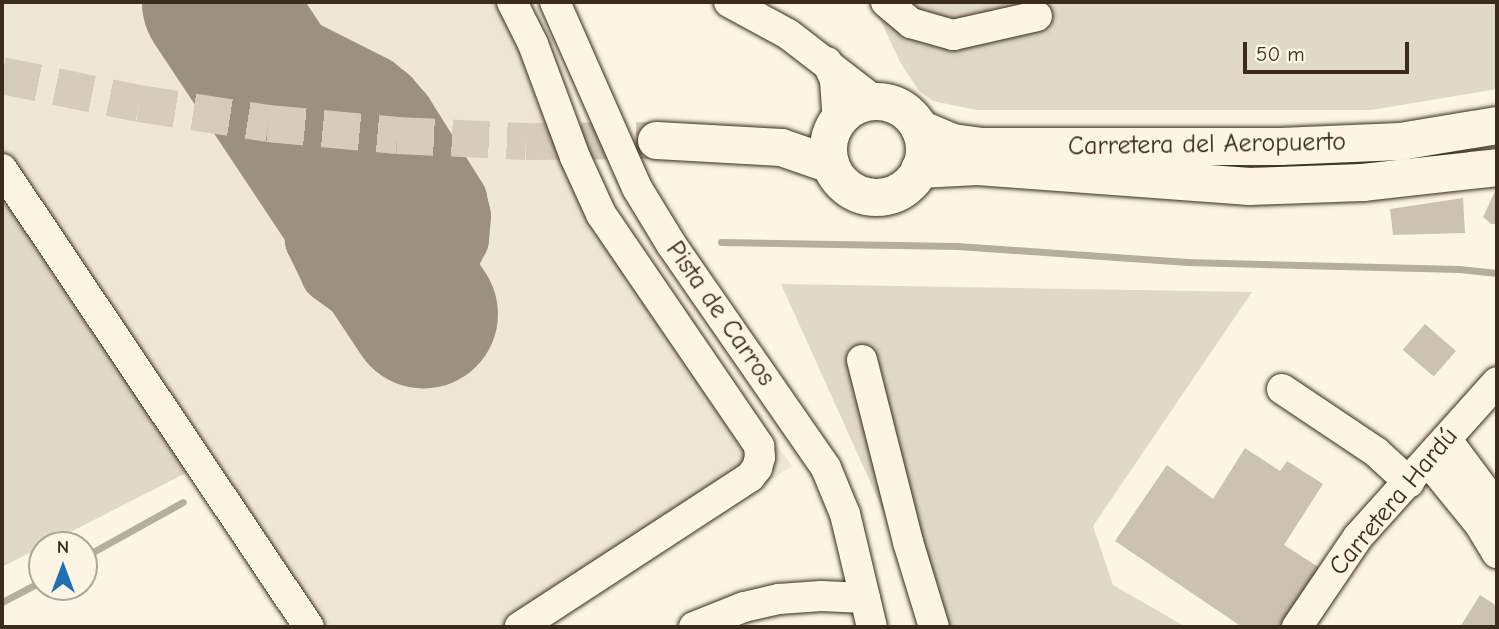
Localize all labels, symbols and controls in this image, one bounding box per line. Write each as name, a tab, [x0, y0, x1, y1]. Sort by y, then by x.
scale bar	[1247, 28, 1413, 72]
text: 50 m	[1256, 42, 1305, 66]
street label: Carretera del Aeropuerto	[1068, 127, 1346, 163]
street label: Pista de Carros	[659, 236, 781, 392]
street label: Carretera Hardú	[1323, 422, 1465, 582]
north arrow	[28, 531, 98, 601]
text: N	[57, 536, 69, 558]

